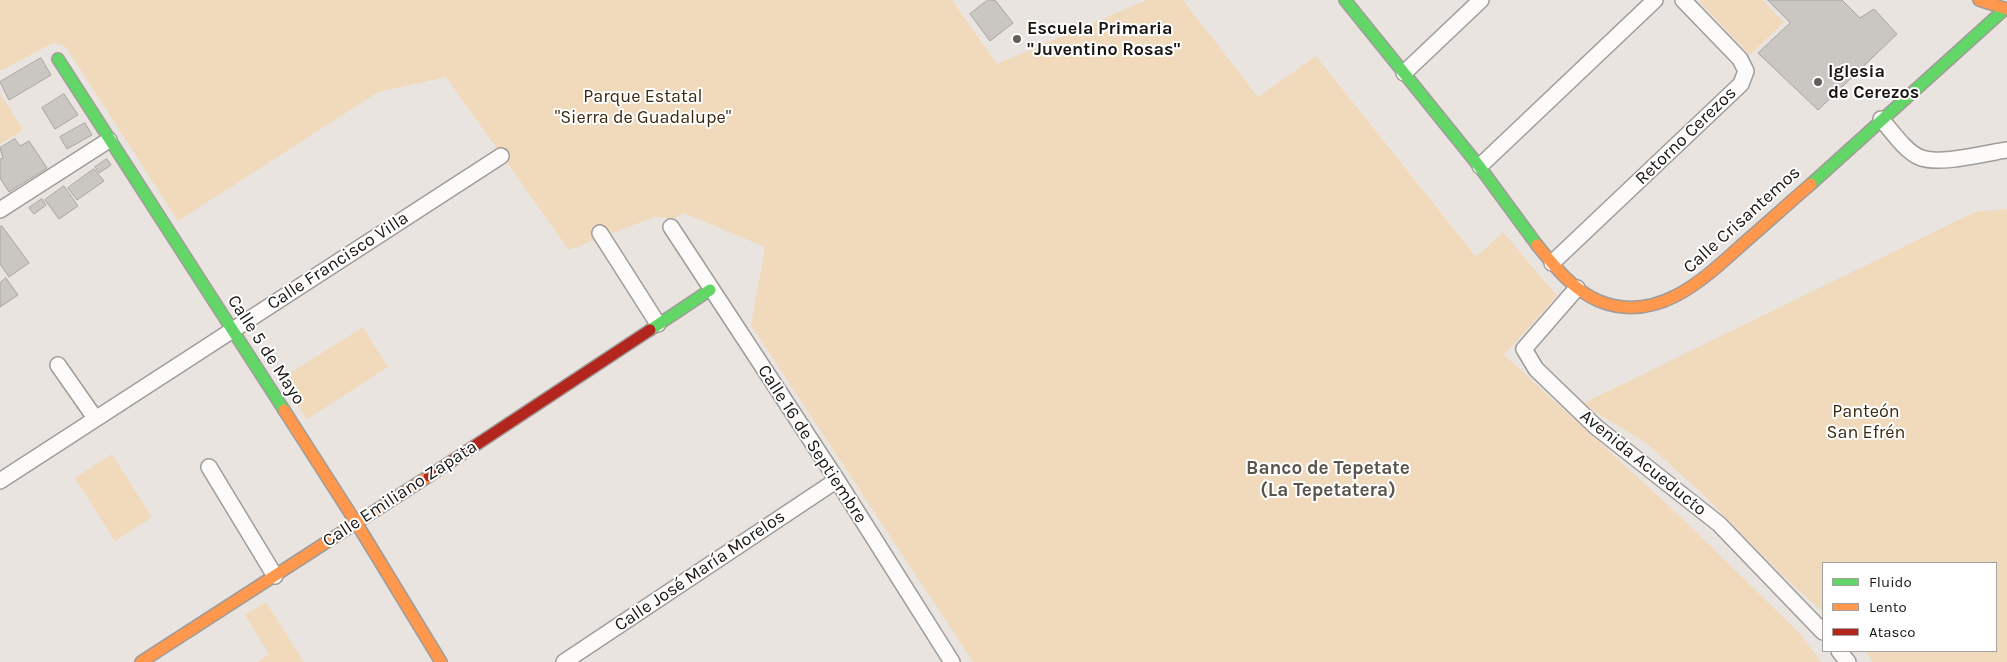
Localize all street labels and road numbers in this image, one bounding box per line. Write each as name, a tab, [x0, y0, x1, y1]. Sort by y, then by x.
street label: Retorno Cerezos	[1631, 82, 1741, 190]
street label: Calle Crisantemos	[1679, 162, 1805, 278]
street label: Calle Francisco Villa	[263, 207, 413, 315]
street label: Calle 5 de Mayo	[222, 291, 310, 409]
street label: Calle 16 de Septiembre	[753, 361, 871, 527]
street label: Avenida Acueducto	[1575, 405, 1711, 521]
street label: Calle Emiliano Zapata	[319, 436, 481, 552]
street label: Calle José María Morelos	[611, 506, 789, 636]

